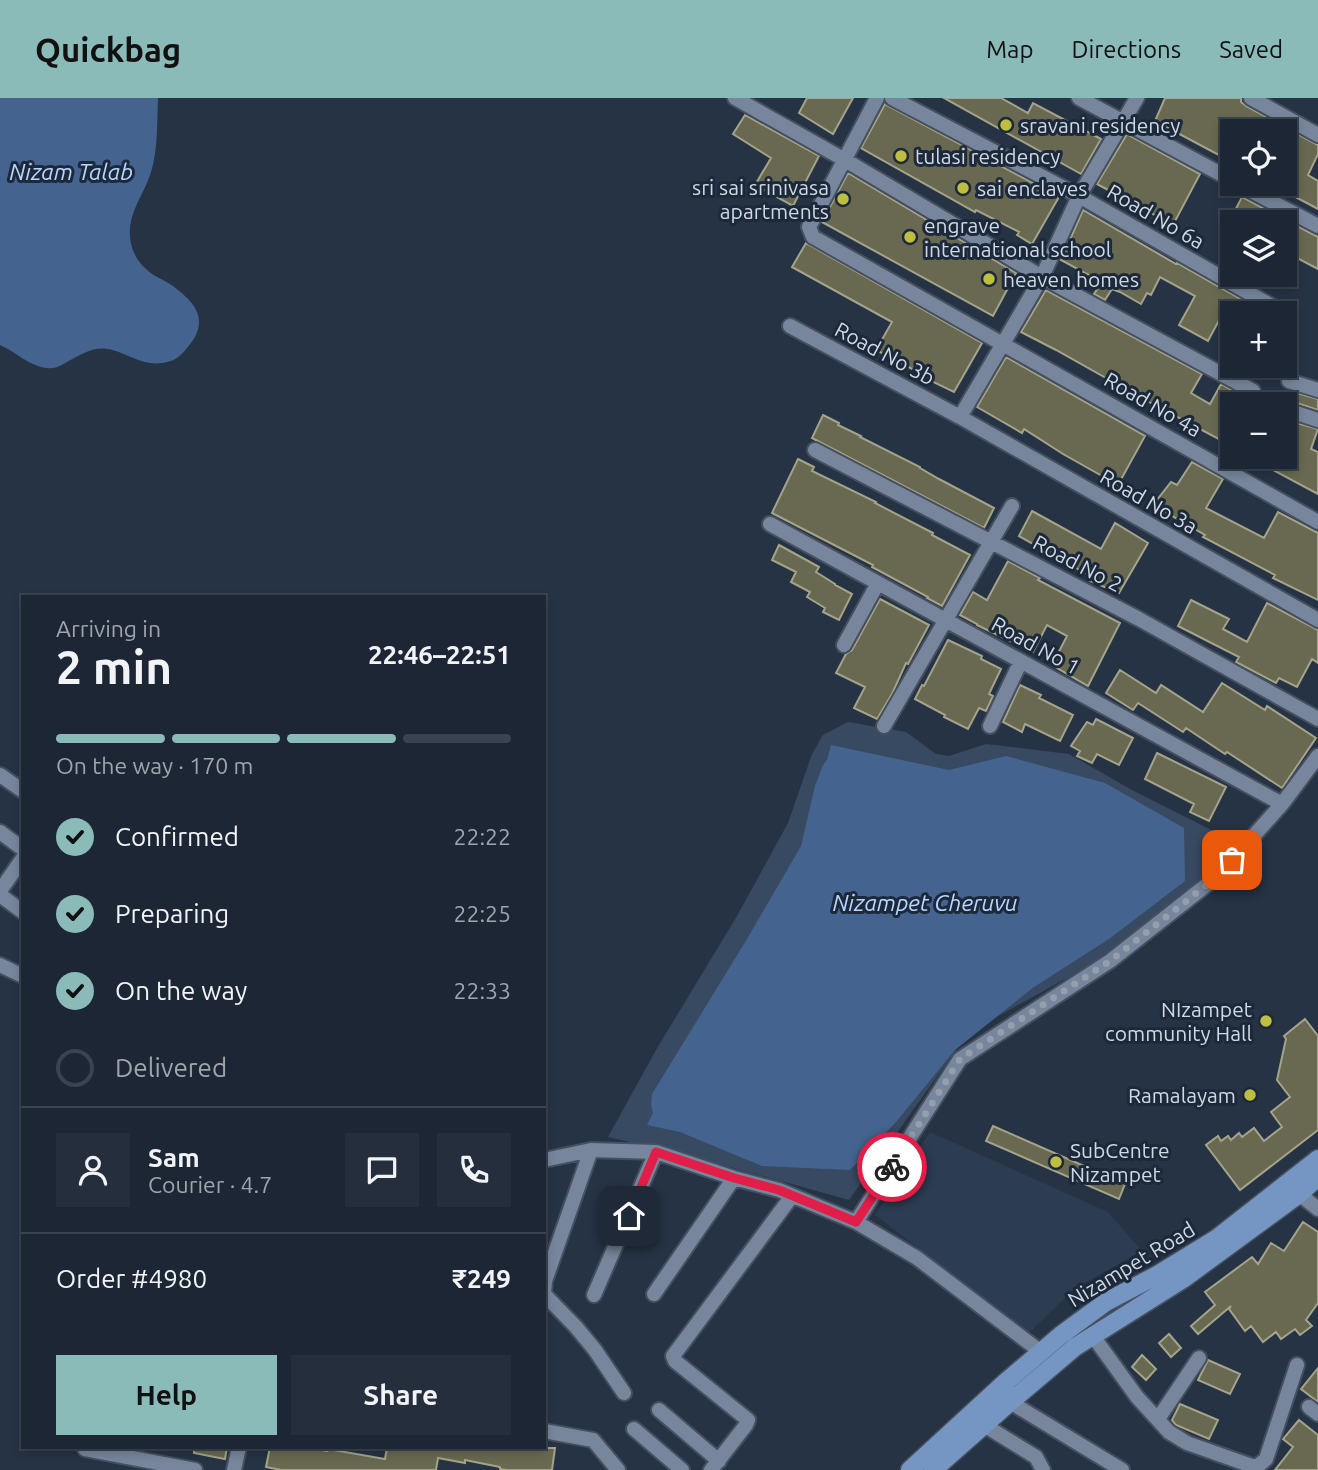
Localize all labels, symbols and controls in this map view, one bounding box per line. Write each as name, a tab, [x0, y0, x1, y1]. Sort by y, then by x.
text: Quickbag	[35, 31, 181, 68]
text: Map	[986, 36, 1033, 63]
text: Directions	[1071, 36, 1181, 63]
text: Saved	[1219, 36, 1283, 63]
place label: sravani residency	[1020, 113, 1180, 137]
marker: sravani residency	[998, 117, 1014, 133]
map controls	[1220, 119, 1297, 469]
button: locate	[1220, 119, 1297, 196]
place label: tulasi residency	[915, 144, 1060, 168]
marker: tulasi residency	[893, 148, 909, 164]
water label: Nizam Talab	[9, 159, 133, 184]
place label: sri sai srinivasa apartments	[692, 175, 829, 223]
place label: sai enclaves	[977, 176, 1087, 200]
street label: Road No 6a	[1103, 179, 1209, 253]
marker: sai enclaves	[955, 180, 971, 196]
marker: sri sai srinivasa apartments	[835, 191, 851, 207]
button: layers	[1220, 210, 1297, 287]
place label: engrave international school	[924, 213, 1111, 261]
marker: engrave international school	[902, 229, 918, 245]
place label: heaven homes	[1003, 267, 1139, 291]
marker: heaven homes	[981, 271, 997, 287]
button: +	[1220, 301, 1297, 378]
street label: Road No 3b	[831, 317, 939, 389]
street label: Road No 4a	[1100, 367, 1206, 441]
button: −	[1220, 392, 1297, 469]
street label: Road No 3a	[1096, 464, 1202, 538]
street label: Road No 2	[1029, 530, 1127, 596]
street label: Road No 1	[988, 611, 1084, 679]
text: Arriving in	[56, 616, 161, 641]
text: 22:46–22:51	[368, 640, 511, 669]
text: 2 min	[56, 641, 172, 693]
text: On the way · 170 m	[56, 753, 253, 778]
icon: check	[56, 818, 94, 856]
text: Confirmed	[115, 822, 239, 851]
text: 22:22	[453, 824, 511, 849]
pin	[1202, 830, 1262, 890]
icon: bag	[1213, 841, 1251, 879]
water label: Nizampet Cheruvu	[832, 890, 1018, 915]
icon: check	[56, 895, 94, 933]
text: Preparing	[115, 899, 229, 928]
text: 22:25	[453, 901, 511, 926]
icon: check	[56, 972, 94, 1010]
text: On the way	[115, 976, 247, 1005]
text: 22:33	[453, 978, 511, 1003]
place label: NIzampet community Hall	[1105, 997, 1252, 1045]
marker: NIzampet community Hall	[1258, 1013, 1274, 1029]
text: Delivered	[115, 1053, 227, 1082]
place label: Ramalayam	[1128, 1083, 1236, 1107]
marker: Ramalayam	[1242, 1087, 1258, 1103]
courier	[857, 1132, 927, 1202]
button: person	[56, 1133, 130, 1207]
button: chat	[345, 1133, 419, 1207]
button: phone	[437, 1133, 511, 1207]
place label: SubCentre Nizampet	[1070, 1138, 1170, 1186]
text: Sam	[148, 1143, 200, 1172]
icon: bike	[873, 1148, 911, 1186]
marker: SubCentre Nizampet	[1048, 1154, 1064, 1170]
text: Courier · 4.7	[148, 1172, 272, 1197]
pin	[599, 1186, 659, 1246]
icon: home	[610, 1197, 648, 1235]
street label: Nizampet Road	[1063, 1217, 1199, 1311]
text: Order #4980	[56, 1264, 207, 1293]
text: ₹249	[452, 1264, 511, 1293]
button: Help	[56, 1355, 277, 1435]
button: Share	[291, 1355, 511, 1435]

